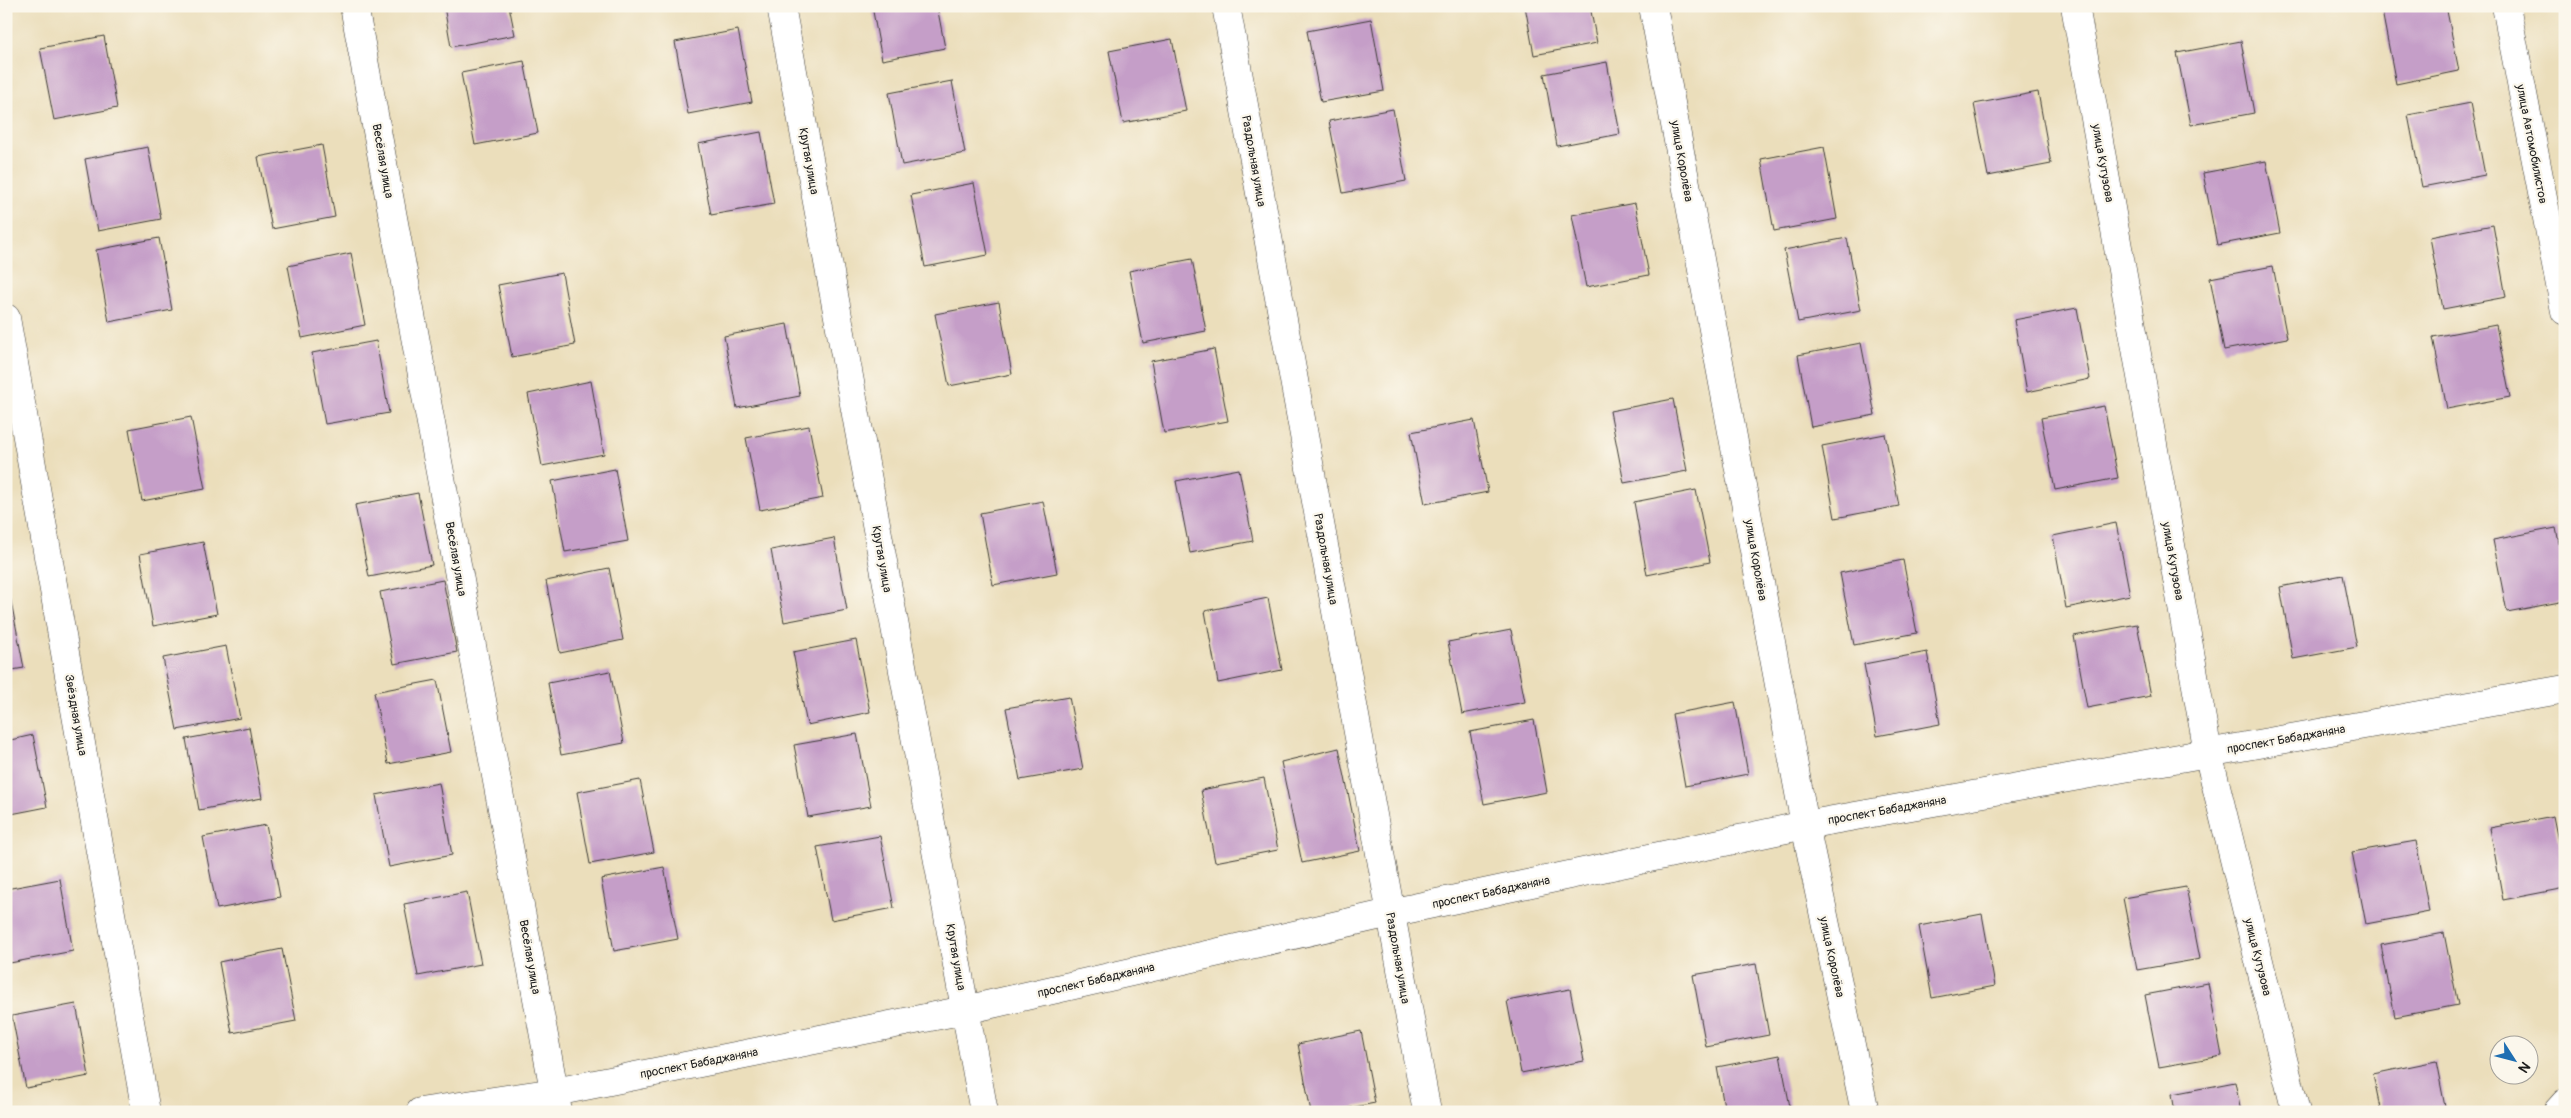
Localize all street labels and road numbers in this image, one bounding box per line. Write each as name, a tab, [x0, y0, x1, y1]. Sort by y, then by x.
street label: улица Автомобилистов	[2512, 82, 2550, 205]
street label: Раздольная улица	[1238, 114, 1269, 208]
street label: улица Королёва	[1667, 118, 1696, 203]
street label: улица Кутузова	[2088, 122, 2117, 204]
street label: Весёлая улица	[369, 123, 397, 200]
street label: Крутая улица	[795, 127, 822, 196]
street label: Раздольная улица	[1310, 512, 1341, 606]
street label: улица Королёва	[1741, 517, 1770, 602]
street label: улица Кутузова	[2158, 520, 2187, 602]
street label: Весёлая улица	[442, 521, 470, 598]
street label: Крутая улица	[868, 525, 895, 594]
street label: Звёздная улица	[61, 673, 90, 757]
street label: проспект Бабаджаняна	[2226, 722, 2347, 757]
street label: проспект Бабаджаняна	[1827, 793, 1948, 828]
street label: проспект Бабаджаняна	[1431, 873, 1552, 912]
street label: Раздольная улица	[1382, 911, 1413, 1005]
street label: улица Королёва	[1815, 914, 1847, 999]
street label: улица Кутузова	[2240, 916, 2274, 998]
street label: Весёлая улица	[516, 919, 544, 996]
street label: Крутая улица	[942, 923, 969, 992]
street label: проспект Бабаджаняна	[1036, 960, 1157, 1001]
street label: проспект Бабаджаняна	[639, 1045, 760, 1082]

